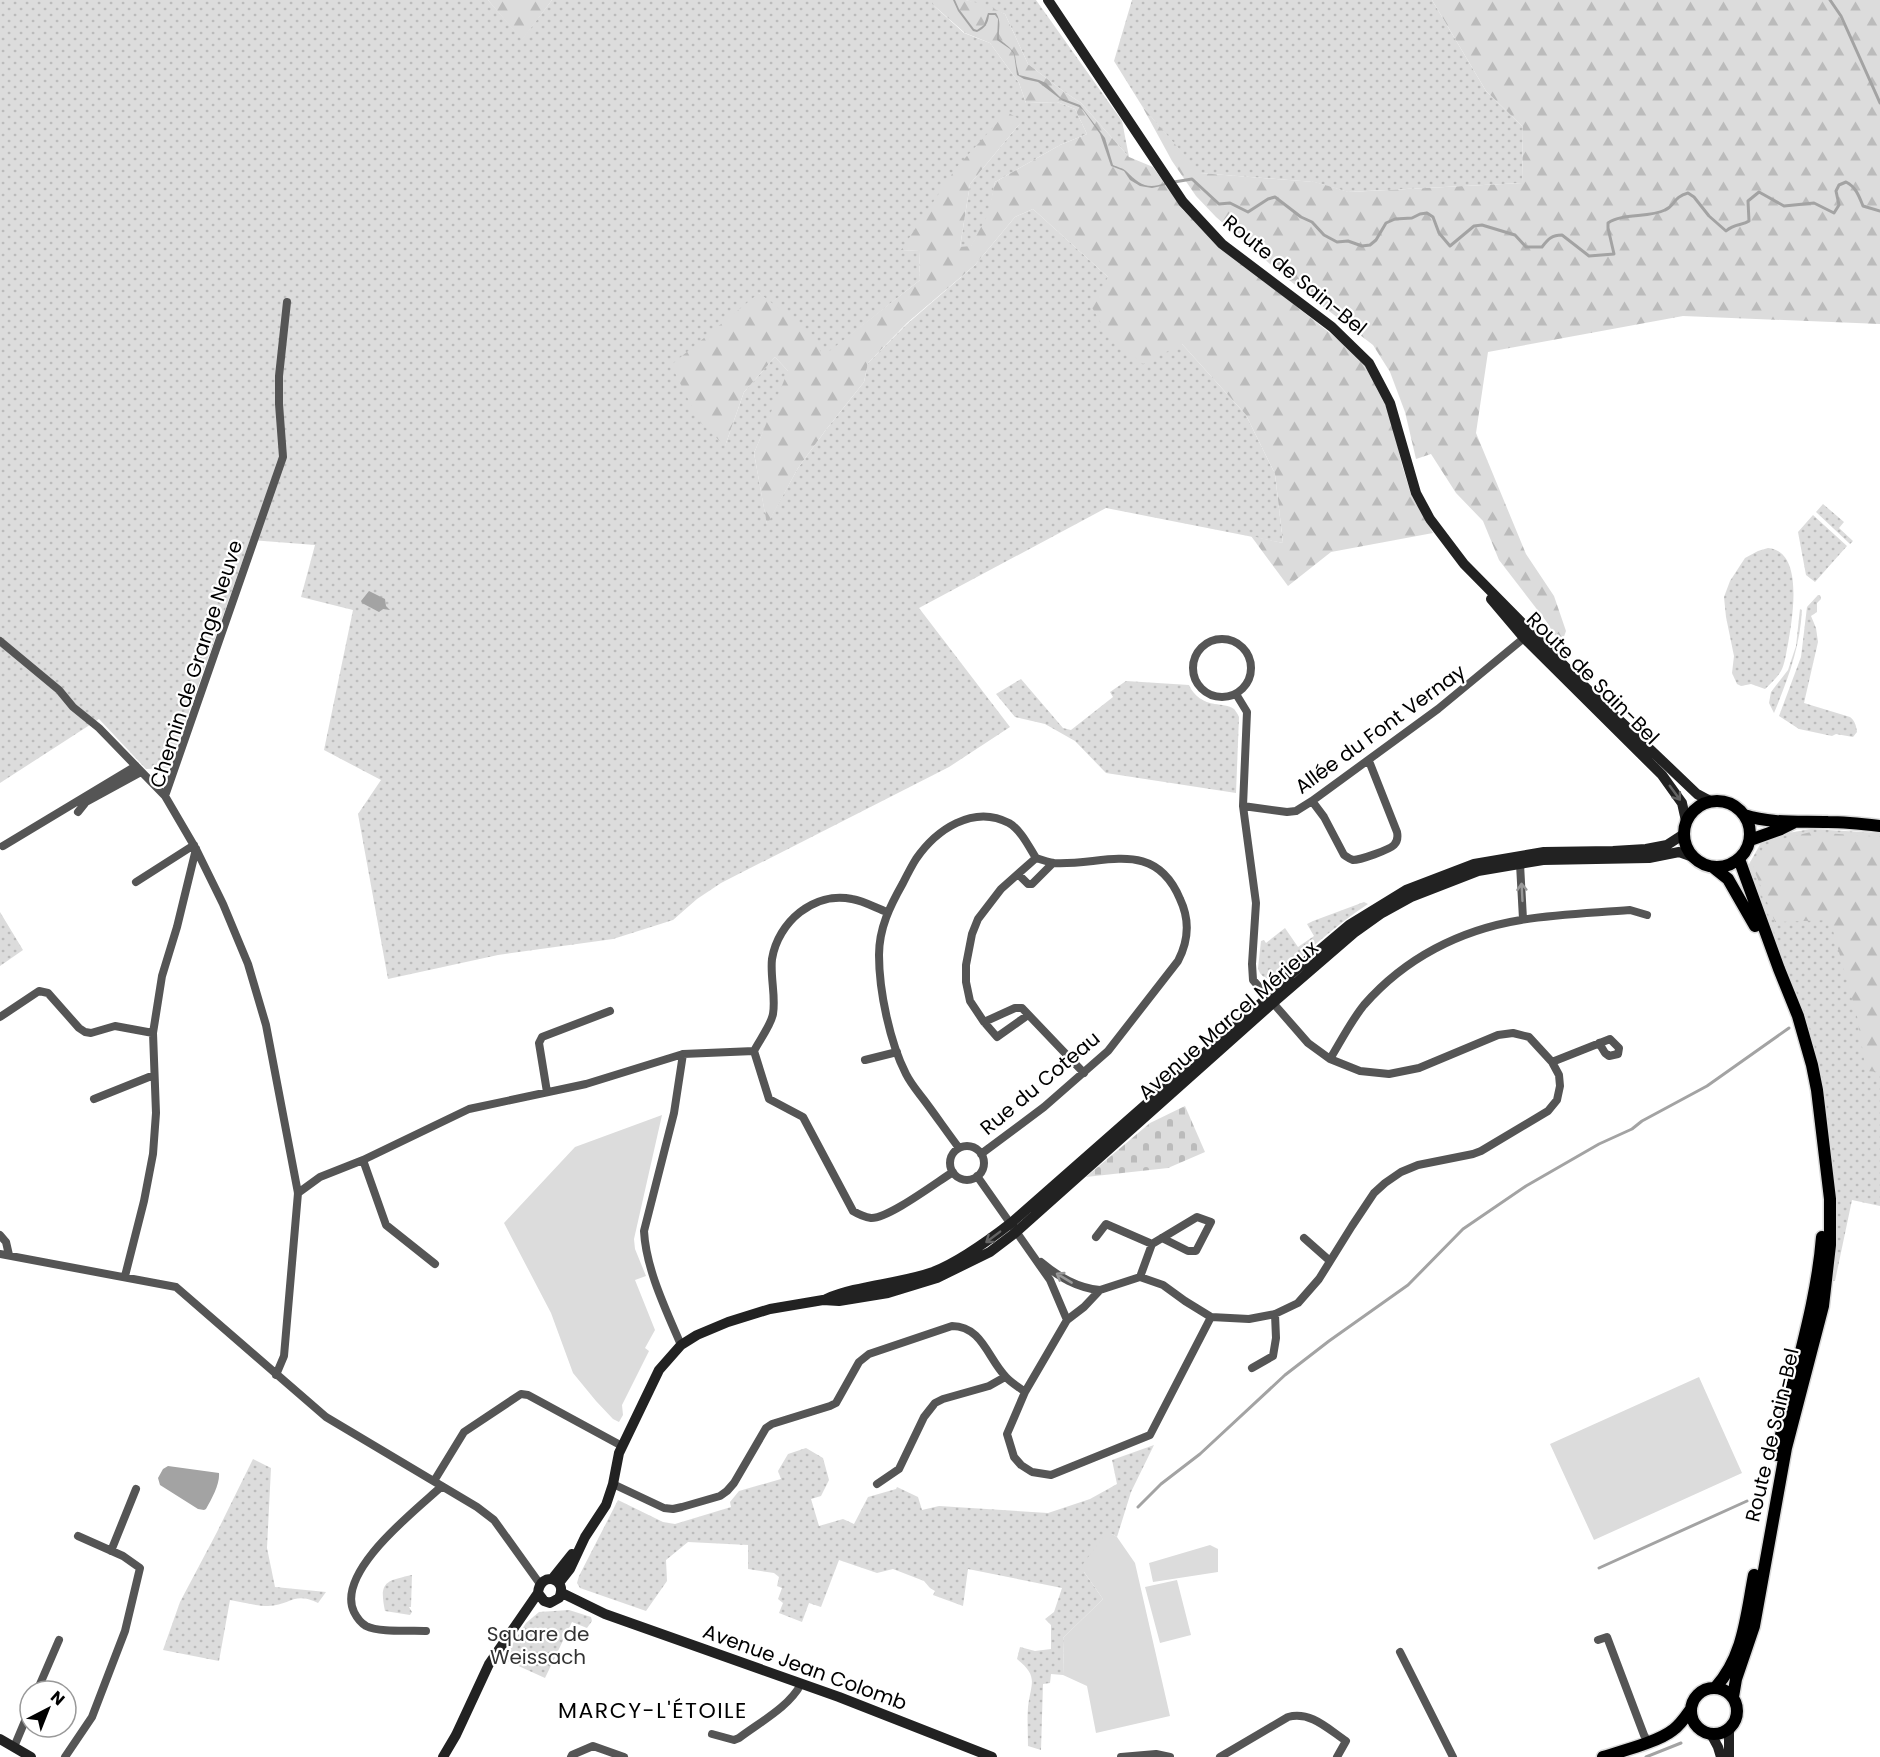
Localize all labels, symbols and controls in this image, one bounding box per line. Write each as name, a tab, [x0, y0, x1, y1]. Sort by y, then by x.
street label: Route de Sain-Bel	[1217, 208, 1373, 342]
street label: Chemin de Grange Neuve	[143, 536, 249, 792]
street label: Route de Sain-Bel	[1520, 605, 1666, 751]
street label: Allée du Font Vernay	[1289, 658, 1471, 800]
one-way arrow	[1669, 784, 1681, 800]
one-way arrow	[1516, 882, 1527, 902]
street label: Avenue Marcel Mérieux	[1132, 934, 1324, 1106]
street label: Rue du Coteau	[974, 1025, 1106, 1141]
one-way arrow	[986, 1230, 1002, 1243]
one-way arrow	[1056, 1272, 1073, 1284]
street label: Route de Sain-Bel	[1738, 1345, 1806, 1525]
street label: Avenue Jean Colomb	[699, 1617, 911, 1717]
park label: Square de Weissach	[487, 1620, 589, 1671]
north arrow	[18, 1679, 78, 1739]
text: N	[46, 1686, 70, 1711]
district label: MARCY-L'ÉTOILE	[558, 1695, 748, 1726]

